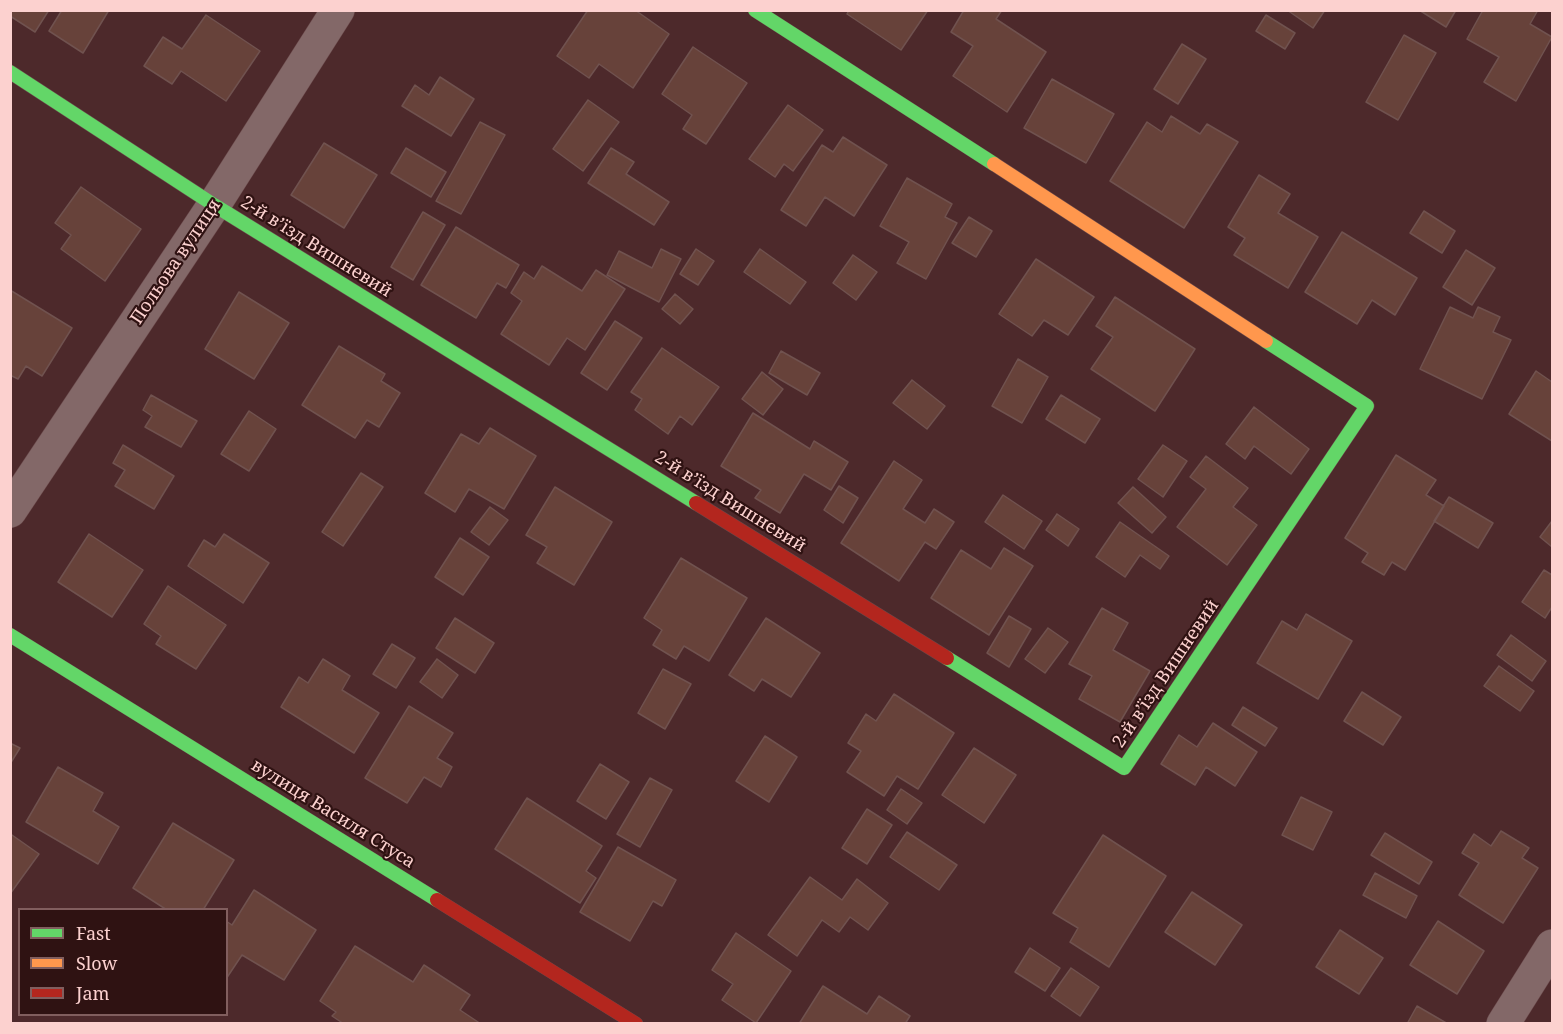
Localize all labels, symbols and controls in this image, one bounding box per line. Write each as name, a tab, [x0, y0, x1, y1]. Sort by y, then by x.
street label: 2-й вʼїзд Вишневий	[236, 192, 396, 302]
street label: Польова вулиця	[126, 195, 226, 329]
street label: 2-й вʼїзд Вишневий	[650, 447, 810, 557]
street label: 2-й вʼїзд Вишневий	[1108, 596, 1224, 752]
street label: вулиця Василя Стуса	[247, 755, 419, 873]
legend	[18, 908, 228, 1016]
text: Fast	[76, 921, 111, 945]
text: Slow	[76, 951, 117, 975]
text: Jam	[76, 981, 110, 1005]

